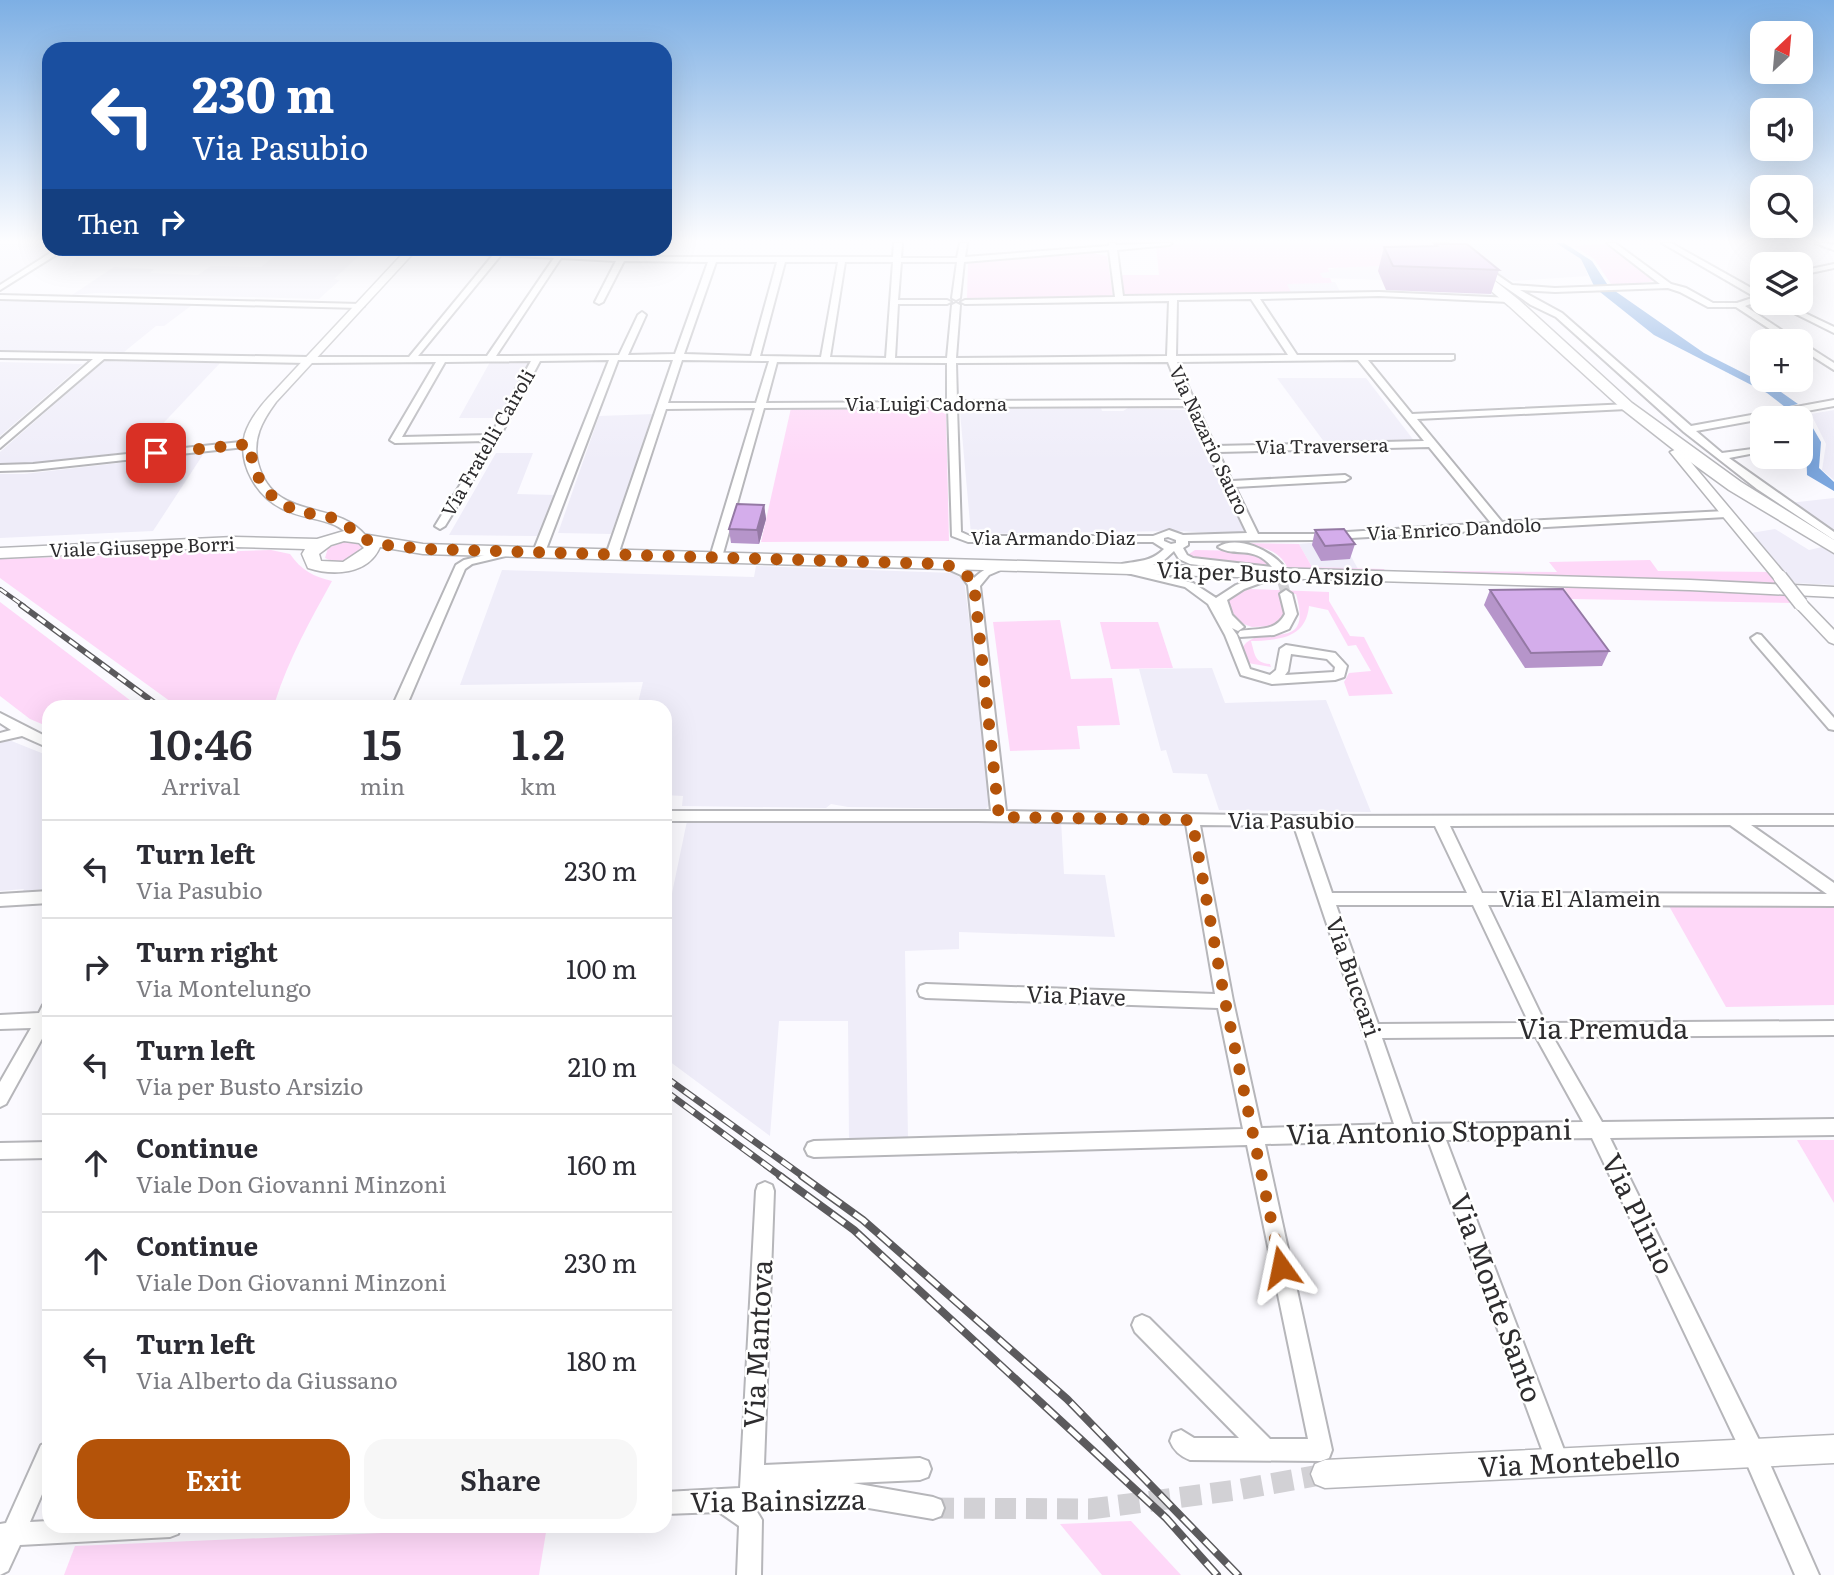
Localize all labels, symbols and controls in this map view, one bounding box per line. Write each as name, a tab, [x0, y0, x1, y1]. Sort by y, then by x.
north arrow	[1750, 21, 1813, 84]
map controls	[1750, 21, 1813, 469]
text: 230 m	[192, 55, 335, 128]
icon: left	[77, 70, 168, 161]
button: sound	[1750, 98, 1813, 161]
text: Via Pasubio	[192, 122, 368, 170]
button: search	[1750, 175, 1813, 238]
text: Then	[77, 203, 139, 242]
icon: right	[153, 203, 191, 241]
button: layers	[1750, 252, 1813, 315]
button: +	[1750, 329, 1813, 392]
street label: Via Nazario Sauro	[1163, 360, 1257, 519]
street label: Via Fratelli Cairoli	[433, 364, 541, 521]
street label: Via Luigi Cadorna	[845, 389, 1008, 417]
button: −	[1750, 406, 1813, 469]
pin	[126, 423, 186, 483]
street label: Via Traversera	[1255, 430, 1390, 460]
icon: arrive	[137, 434, 175, 472]
street label: Via Enrico Dandolo	[1366, 509, 1542, 547]
street label: Via Armando Diaz	[971, 523, 1135, 551]
street label: Viale Giuseppe Borri	[49, 529, 235, 563]
street label: Via per Busto Arsizio	[1156, 551, 1384, 593]
text: 10:46	[149, 711, 253, 773]
text: 15	[363, 711, 402, 773]
text: 1.2	[512, 711, 565, 773]
text: Arrival	[162, 768, 240, 802]
text: min	[360, 768, 405, 802]
text: km	[520, 768, 557, 802]
street label: Via Pasubio	[1228, 802, 1354, 836]
text: Turn left	[136, 833, 255, 872]
icon: left	[77, 850, 115, 888]
text: 230 m	[564, 850, 637, 889]
text: Via Pasubio	[136, 872, 263, 906]
street label: Via El Alamein	[1499, 880, 1661, 914]
street label: Via Buccari	[1319, 912, 1391, 1041]
text: Turn right	[136, 931, 278, 970]
icon: right	[77, 948, 115, 986]
text: 100 m	[566, 948, 637, 987]
text: Via Montelungo	[136, 970, 312, 1004]
street label: Via Piave	[1026, 975, 1126, 1013]
street label: Via Premuda	[1518, 1006, 1688, 1048]
text: Turn left	[136, 1029, 255, 1068]
icon: left	[77, 1046, 115, 1084]
text: 210 m	[568, 1046, 637, 1085]
text: Via per Busto Arsizio	[136, 1068, 364, 1102]
street label: Via Antonio Stoppani	[1286, 1107, 1572, 1153]
text: Continue	[136, 1127, 258, 1166]
icon: ahead	[77, 1144, 115, 1182]
text: 160 m	[567, 1144, 637, 1183]
street label: Via Plinio	[1592, 1145, 1687, 1281]
text: Viale Don Giovanni Minzoni	[136, 1166, 446, 1200]
street label: Via Monte Santo	[1441, 1187, 1555, 1408]
text: Continue	[136, 1225, 258, 1264]
position arrow	[1244, 1230, 1318, 1304]
icon: ahead	[77, 1242, 115, 1280]
text: 230 m	[564, 1242, 637, 1281]
street label: Via Mantova	[731, 1259, 781, 1429]
text: Viale Don Giovanni Minzoni	[136, 1264, 446, 1298]
text: Turn left	[136, 1323, 255, 1362]
icon: left	[77, 1340, 115, 1378]
text: 180 m	[567, 1340, 637, 1379]
text: Via Alberto da Giussano	[136, 1362, 398, 1396]
street label: Via Montebello	[1477, 1434, 1681, 1486]
button: Exit	[77, 1439, 350, 1519]
button: Share	[364, 1439, 637, 1519]
street label: Via Bainsizza	[690, 1476, 866, 1522]

